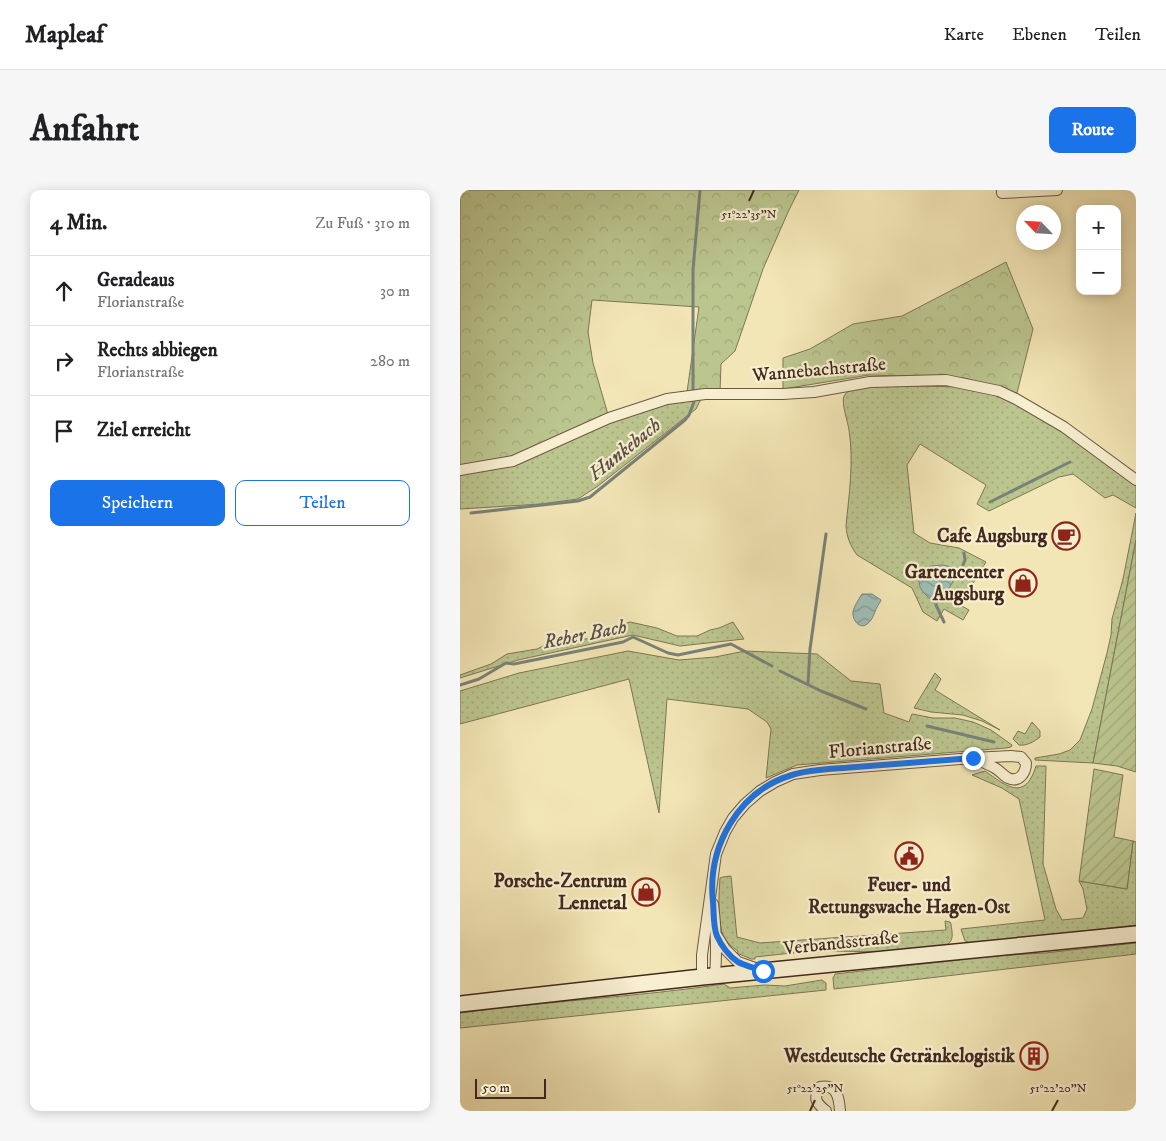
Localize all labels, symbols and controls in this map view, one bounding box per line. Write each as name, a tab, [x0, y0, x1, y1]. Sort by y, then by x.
text: Mapleaf	[25, 20, 104, 50]
text: Karte	[944, 24, 984, 46]
text: Ebenen	[1012, 24, 1067, 46]
text: Teilen	[1095, 24, 1141, 46]
button: Route	[1049, 107, 1136, 153]
text: Anfahrt	[30, 108, 139, 152]
north arrow	[1016, 205, 1061, 250]
map controls	[1076, 205, 1121, 295]
button: +	[1076, 205, 1121, 250]
text: 51°22'35"N	[721, 207, 777, 222]
text: 4 Min.	[50, 210, 107, 236]
text: Zu Fuß · 310 m	[315, 213, 410, 233]
button: −	[1076, 250, 1121, 295]
text: Geradeaus	[97, 269, 174, 292]
icon: ahead	[50, 277, 78, 305]
text: 30 m	[380, 281, 410, 301]
text: Florianstraße	[97, 292, 184, 312]
text: Rechts abbiegen	[97, 339, 218, 362]
icon: right	[50, 347, 78, 375]
text: 280 m	[370, 351, 410, 371]
street label: Wannebachstraße	[750, 353, 887, 387]
text: Florianstraße	[97, 362, 184, 382]
water label: Hunkebach	[583, 413, 666, 487]
icon: arrive	[50, 417, 78, 445]
text: Ziel erreicht	[97, 419, 191, 442]
button: Speichern	[50, 480, 225, 526]
button: Teilen	[235, 480, 410, 526]
cafe icon: Cafe Augsburg	[1051, 521, 1081, 551]
place label: Cafe Augsburg	[937, 525, 1048, 548]
place label: Gartencenter Augsburg	[905, 561, 1005, 606]
shop icon: Gartencenter Augsburg	[1008, 568, 1038, 598]
water label: Reher Bach	[540, 615, 629, 656]
street label: Florianstraße	[828, 732, 933, 764]
route end	[962, 747, 985, 770]
public building icon: Feuer- und Rettungswache Hagen-Ost	[894, 841, 924, 871]
place label: Porsche-Zentrum Lennetal	[494, 870, 628, 915]
place label: Feuer- und Rettungswache Hagen-Ost	[808, 874, 1011, 919]
shop icon: Porsche-Zentrum Lennetal	[631, 877, 661, 907]
street label: Verbandsstraße	[781, 926, 900, 961]
route start	[752, 960, 775, 983]
building icon: Westdeutsche Getränkelogistik	[1019, 1041, 1049, 1071]
place label: Westdeutsche Getränkelogistik	[783, 1045, 1016, 1068]
scale bar	[475, 1076, 546, 1099]
text: 50 m	[482, 1079, 510, 1097]
text: 51°22'25"N	[787, 1081, 843, 1096]
text: 51°22'20"N	[1029, 1081, 1087, 1096]

